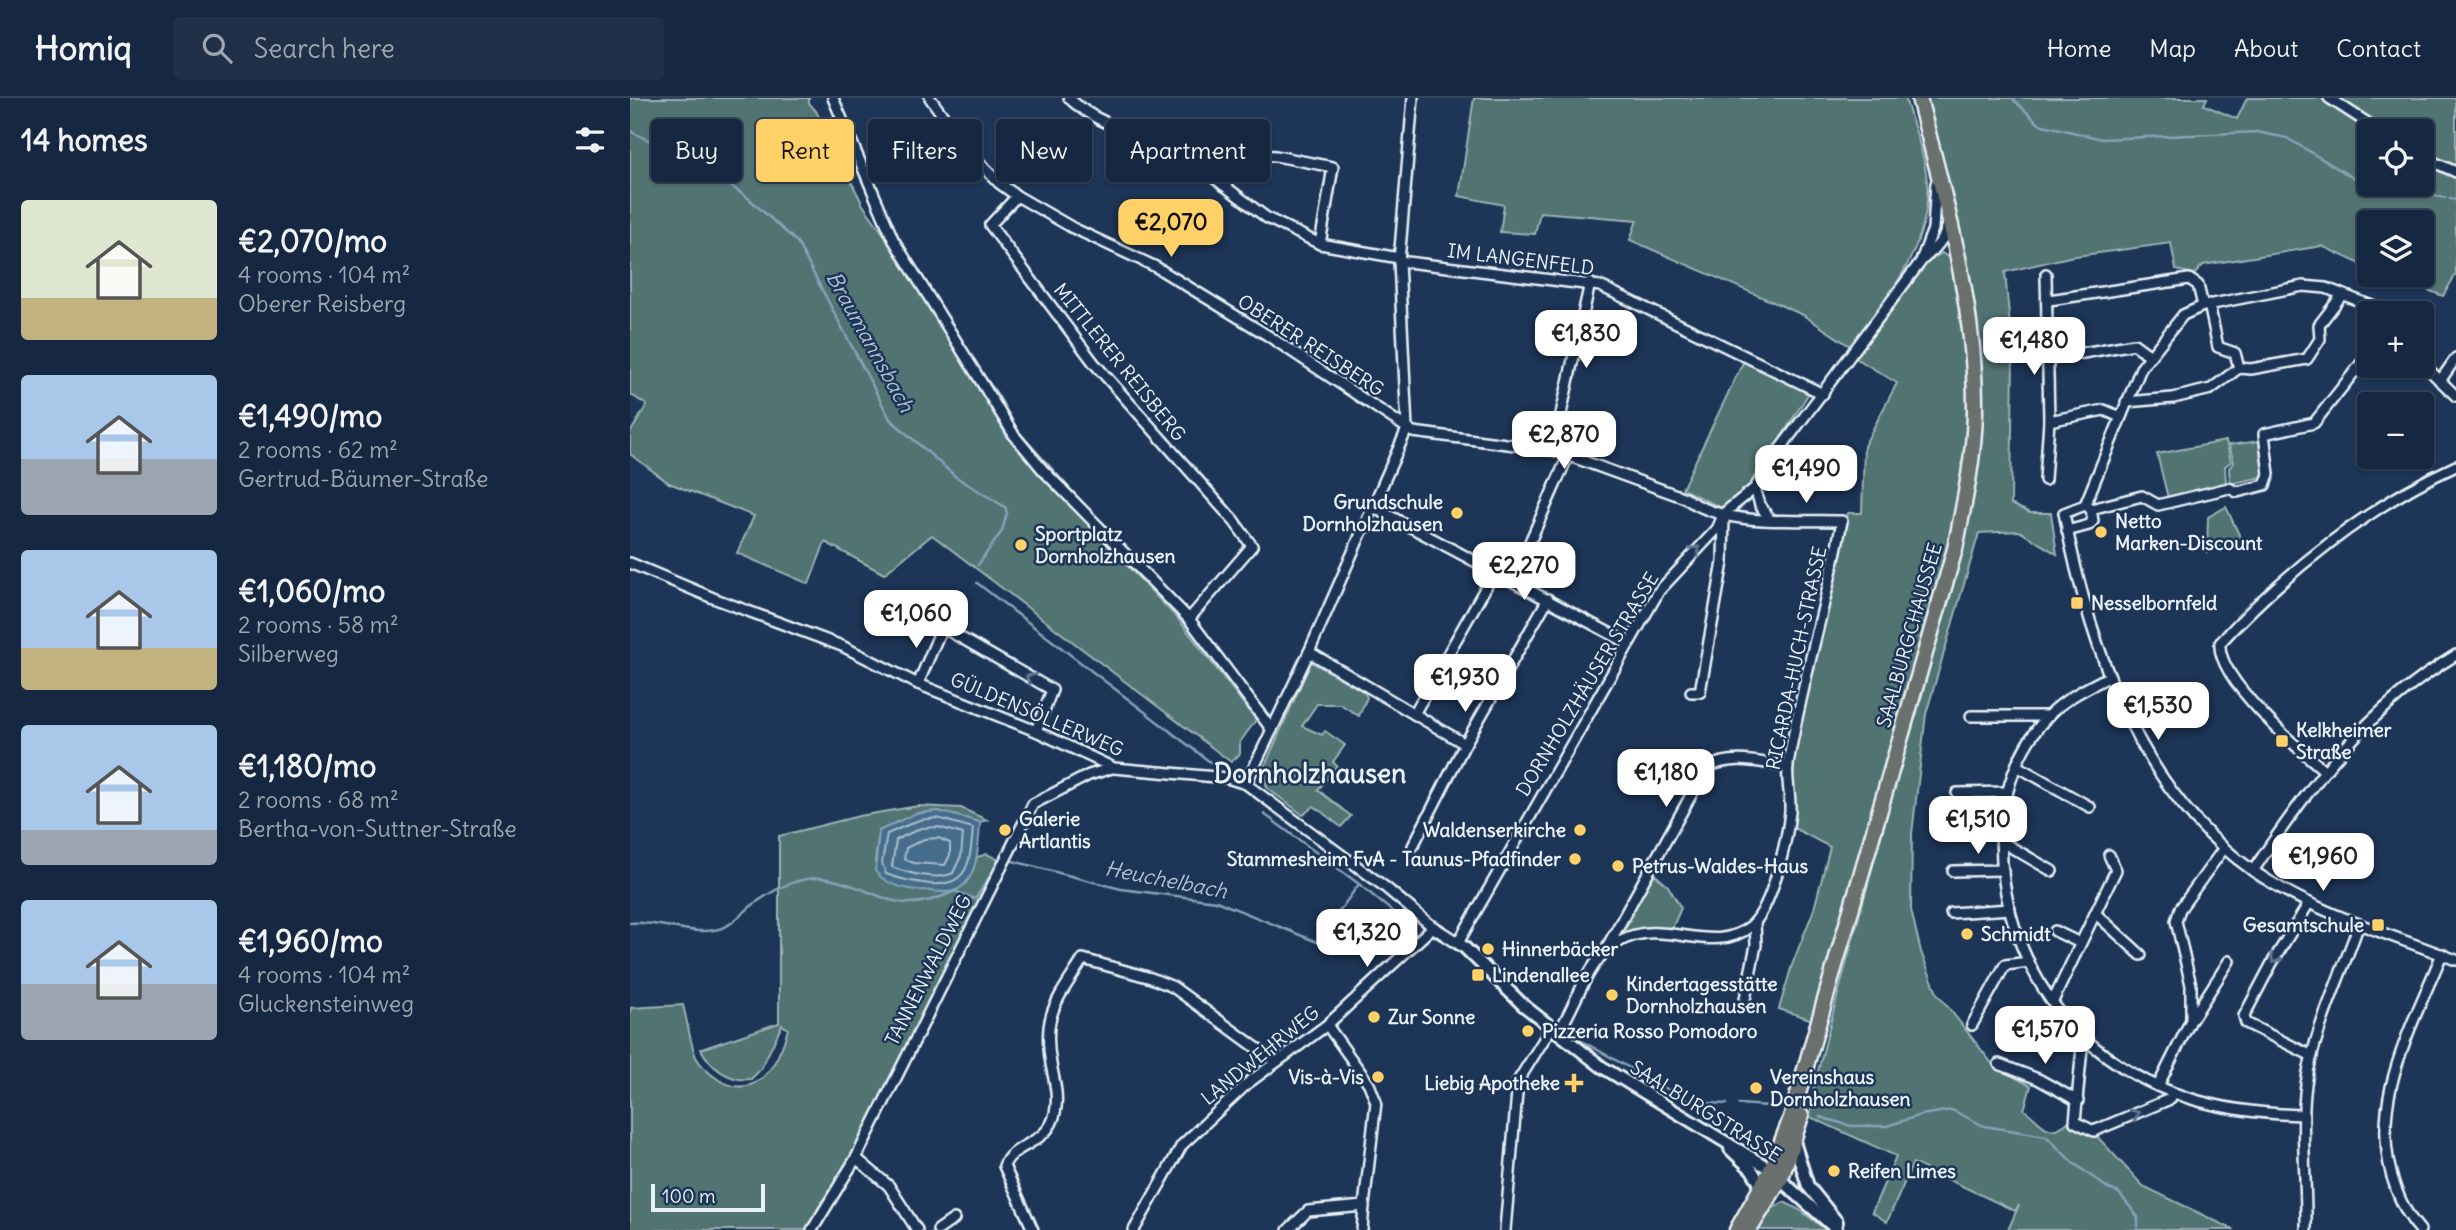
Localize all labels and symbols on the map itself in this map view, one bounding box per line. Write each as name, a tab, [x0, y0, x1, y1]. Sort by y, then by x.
pin: €2,070	[1114, 200, 1228, 259]
street label: IM LANGENFELD	[1446, 238, 1596, 280]
water label: Braumannsbach	[821, 267, 921, 418]
street label: MITTLERER REISBERG	[1049, 278, 1191, 446]
street label: OBERER REISBERG	[1233, 289, 1389, 401]
pin: €1,830	[1529, 310, 1643, 370]
pin: €1,480	[1977, 317, 2091, 377]
pin: €2,870	[1507, 412, 1621, 471]
pin: €1,490	[1749, 446, 1863, 505]
place label: Grundschule Dornholzhausen	[1302, 490, 1443, 536]
marker: Grundschule Dornholzhausen	[1449, 505, 1465, 521]
place label: Netto Marken-Discount	[2115, 509, 2263, 555]
place label: Sportplatz Dornholzhausen	[1035, 522, 1176, 568]
marker: Netto Marken-Discount	[2093, 524, 2109, 540]
marker: Sportplatz Dornholzhausen	[1013, 537, 1029, 553]
street label: SAALBURGCHAUSSEE	[1871, 540, 1947, 730]
pin: €2,270	[1467, 542, 1581, 602]
street label: RICARDA-HUCH-STRASSE	[1761, 544, 1831, 772]
one-way arrow	[1687, 546, 1700, 559]
street label: DORNHOLZHÄUSER STRASSE	[1511, 568, 1663, 800]
pin: €1,060	[859, 590, 973, 650]
place label: Nesselbornfeld	[2091, 591, 2217, 615]
marker: Nesselbornfeld	[2069, 595, 2085, 611]
pin: €1,930	[1408, 654, 1522, 714]
street label: GÜLDENSÖLLERWEG	[947, 667, 1127, 761]
one-way arrow	[1025, 673, 1038, 686]
pin: €1,530	[2101, 682, 2215, 742]
place label: Kelkheimer Straße	[2296, 718, 2392, 764]
marker: Kelkheimer Straße	[2274, 733, 2290, 749]
pin: €1,180	[1609, 750, 1723, 809]
district label: Dornholzhausen	[1214, 757, 1406, 790]
pin: €1,510	[1921, 796, 2035, 856]
place label: Galerie Artlantis	[1019, 807, 1091, 853]
place label: Waldenserkirche	[1423, 818, 1566, 842]
marker: Galerie Artlantis	[997, 822, 1013, 838]
marker: Waldenserkirche	[1572, 822, 1588, 838]
pin: €1,960	[2266, 834, 2380, 893]
place label: Stammesheim FvA - Taunus-Pfadfinder	[1227, 847, 1561, 871]
marker: Stammesheim FvA - Taunus-Pfadfinder	[1567, 851, 1583, 867]
water label: Heuchelbach	[1103, 854, 1230, 905]
place label: Petrus-Waldes-Haus	[1632, 854, 1808, 878]
marker: Petrus-Waldes-Haus	[1610, 858, 1626, 874]
street label: TANNENWALDWEG	[880, 890, 976, 1050]
pin: €1,320	[1310, 910, 1424, 969]
place label: Gesamtschule	[2243, 913, 2364, 937]
marker: Gesamtschule	[2370, 917, 2386, 933]
place label: Schmidt	[1981, 922, 2051, 946]
marker: Schmidt	[1959, 926, 1975, 942]
place label: Hinnerbäcker	[1502, 937, 1619, 961]
marker: Hinnerbäcker	[1480, 941, 1496, 957]
one-way arrow	[2270, 951, 2283, 964]
place label: Lindenallee	[1492, 963, 1590, 987]
marker: Lindenallee	[1470, 967, 1486, 983]
place label: Kindertagesstätte Dornholzhausen	[1626, 972, 1777, 1018]
marker: Kindertagesstätte Dornholzhausen	[1604, 987, 1620, 1003]
street label: LANDWEHRWEG	[1196, 1000, 1324, 1110]
place label: Zur Sonne	[1388, 1005, 1475, 1029]
pin: €1,570	[1988, 1006, 2102, 1066]
marker: Zur Sonne	[1366, 1009, 1382, 1025]
place label: Pizzeria Rosso Pomodoro	[1542, 1019, 1758, 1043]
marker: Pizzeria Rosso Pomodoro	[1520, 1023, 1536, 1039]
street label: SAALBURGSTRASSE	[1626, 1055, 1786, 1167]
place label: Vis-à-Vis	[1288, 1065, 1364, 1089]
place label: Vereinshaus Dornholzhausen	[1770, 1065, 1911, 1111]
marker: Vis-à-Vis	[1370, 1069, 1386, 1085]
place label: Liebig Apotheke	[1424, 1071, 1560, 1095]
marker: Liebig Apotheke	[1566, 1075, 1582, 1091]
marker: Vereinshaus Dornholzhausen	[1748, 1080, 1764, 1096]
one-way arrow	[2128, 1109, 2140, 1123]
place label: Reifen Limes	[1848, 1159, 1956, 1183]
marker: Reifen Limes	[1826, 1163, 1842, 1179]
scale bar	[651, 1181, 765, 1213]

